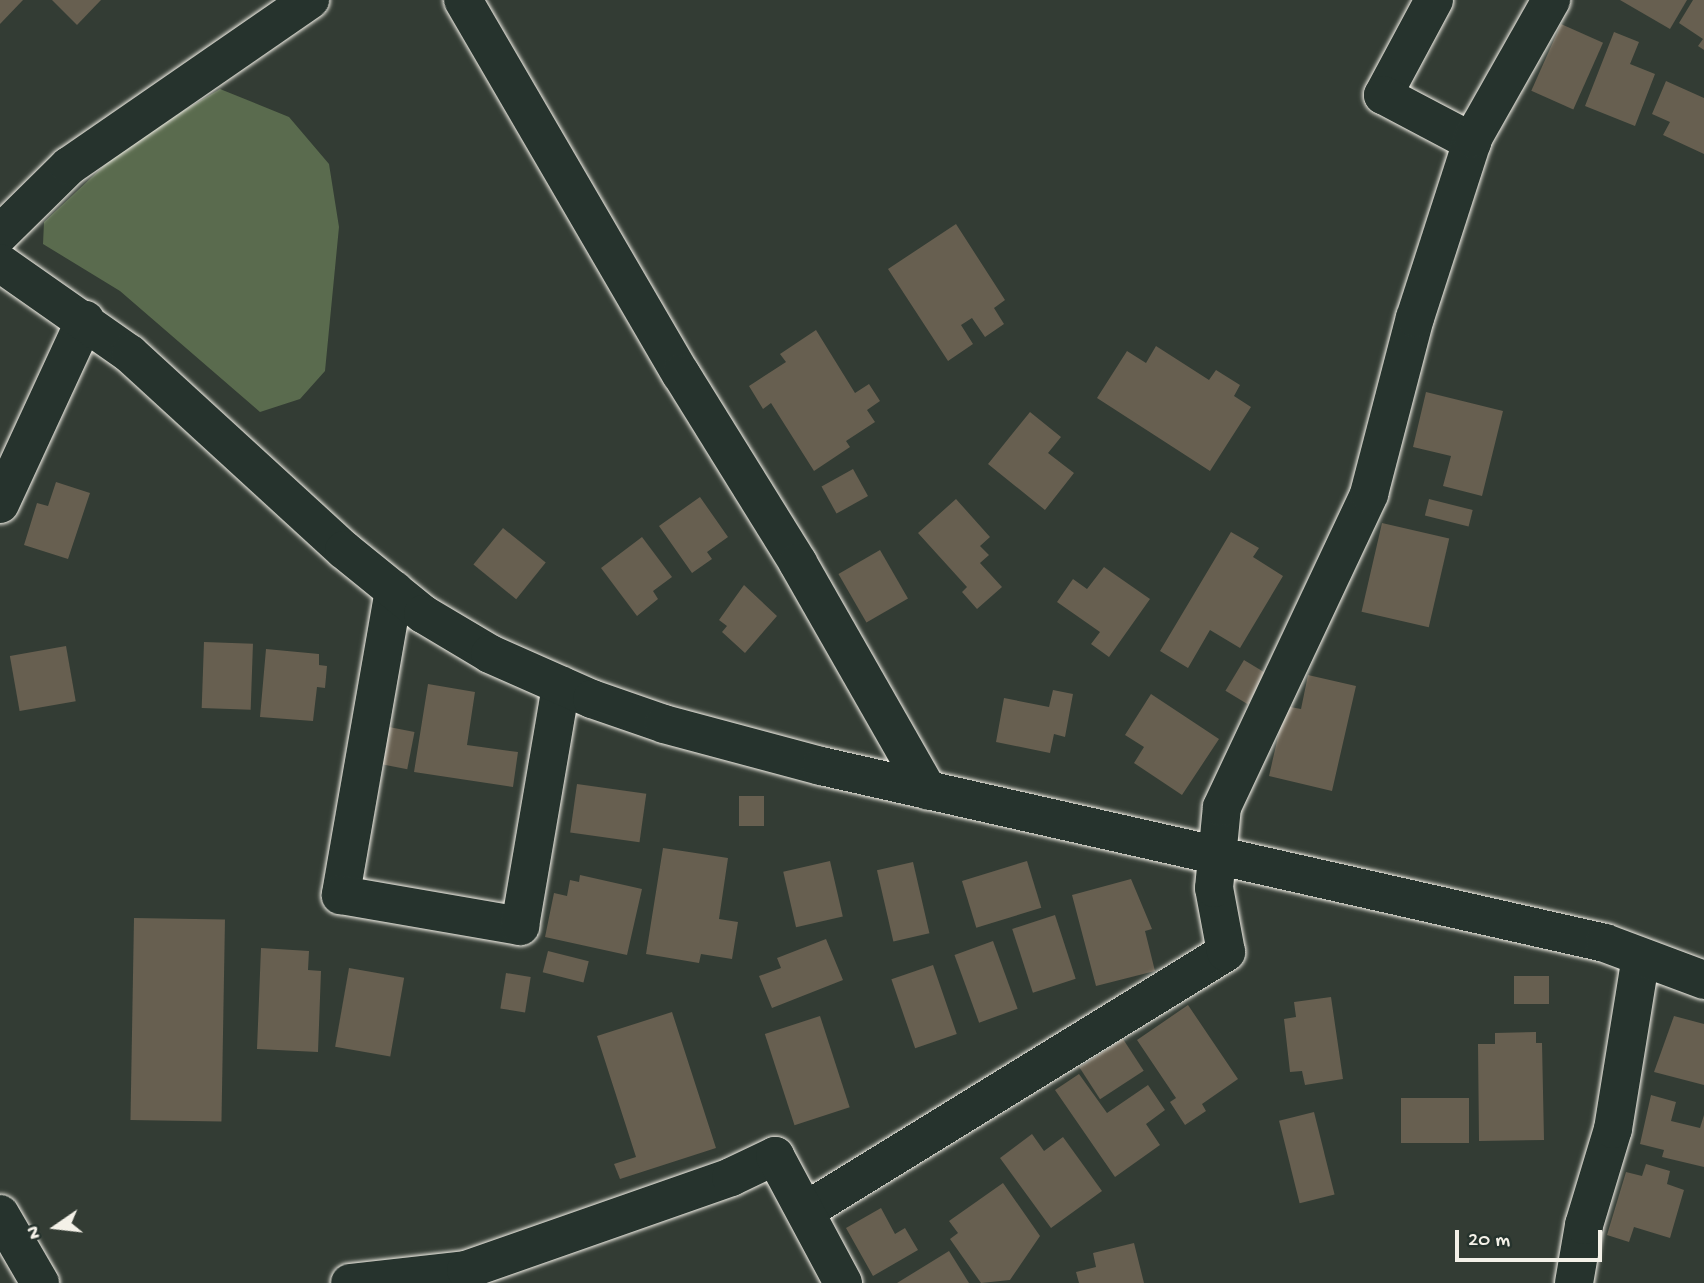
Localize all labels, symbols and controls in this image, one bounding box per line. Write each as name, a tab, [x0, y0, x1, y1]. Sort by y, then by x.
north arrow	[21, 1192, 91, 1262]
scale bar	[1459, 1216, 1606, 1260]
text: N	[22, 1223, 48, 1241]
text: 20 m	[1468, 1229, 1510, 1254]

